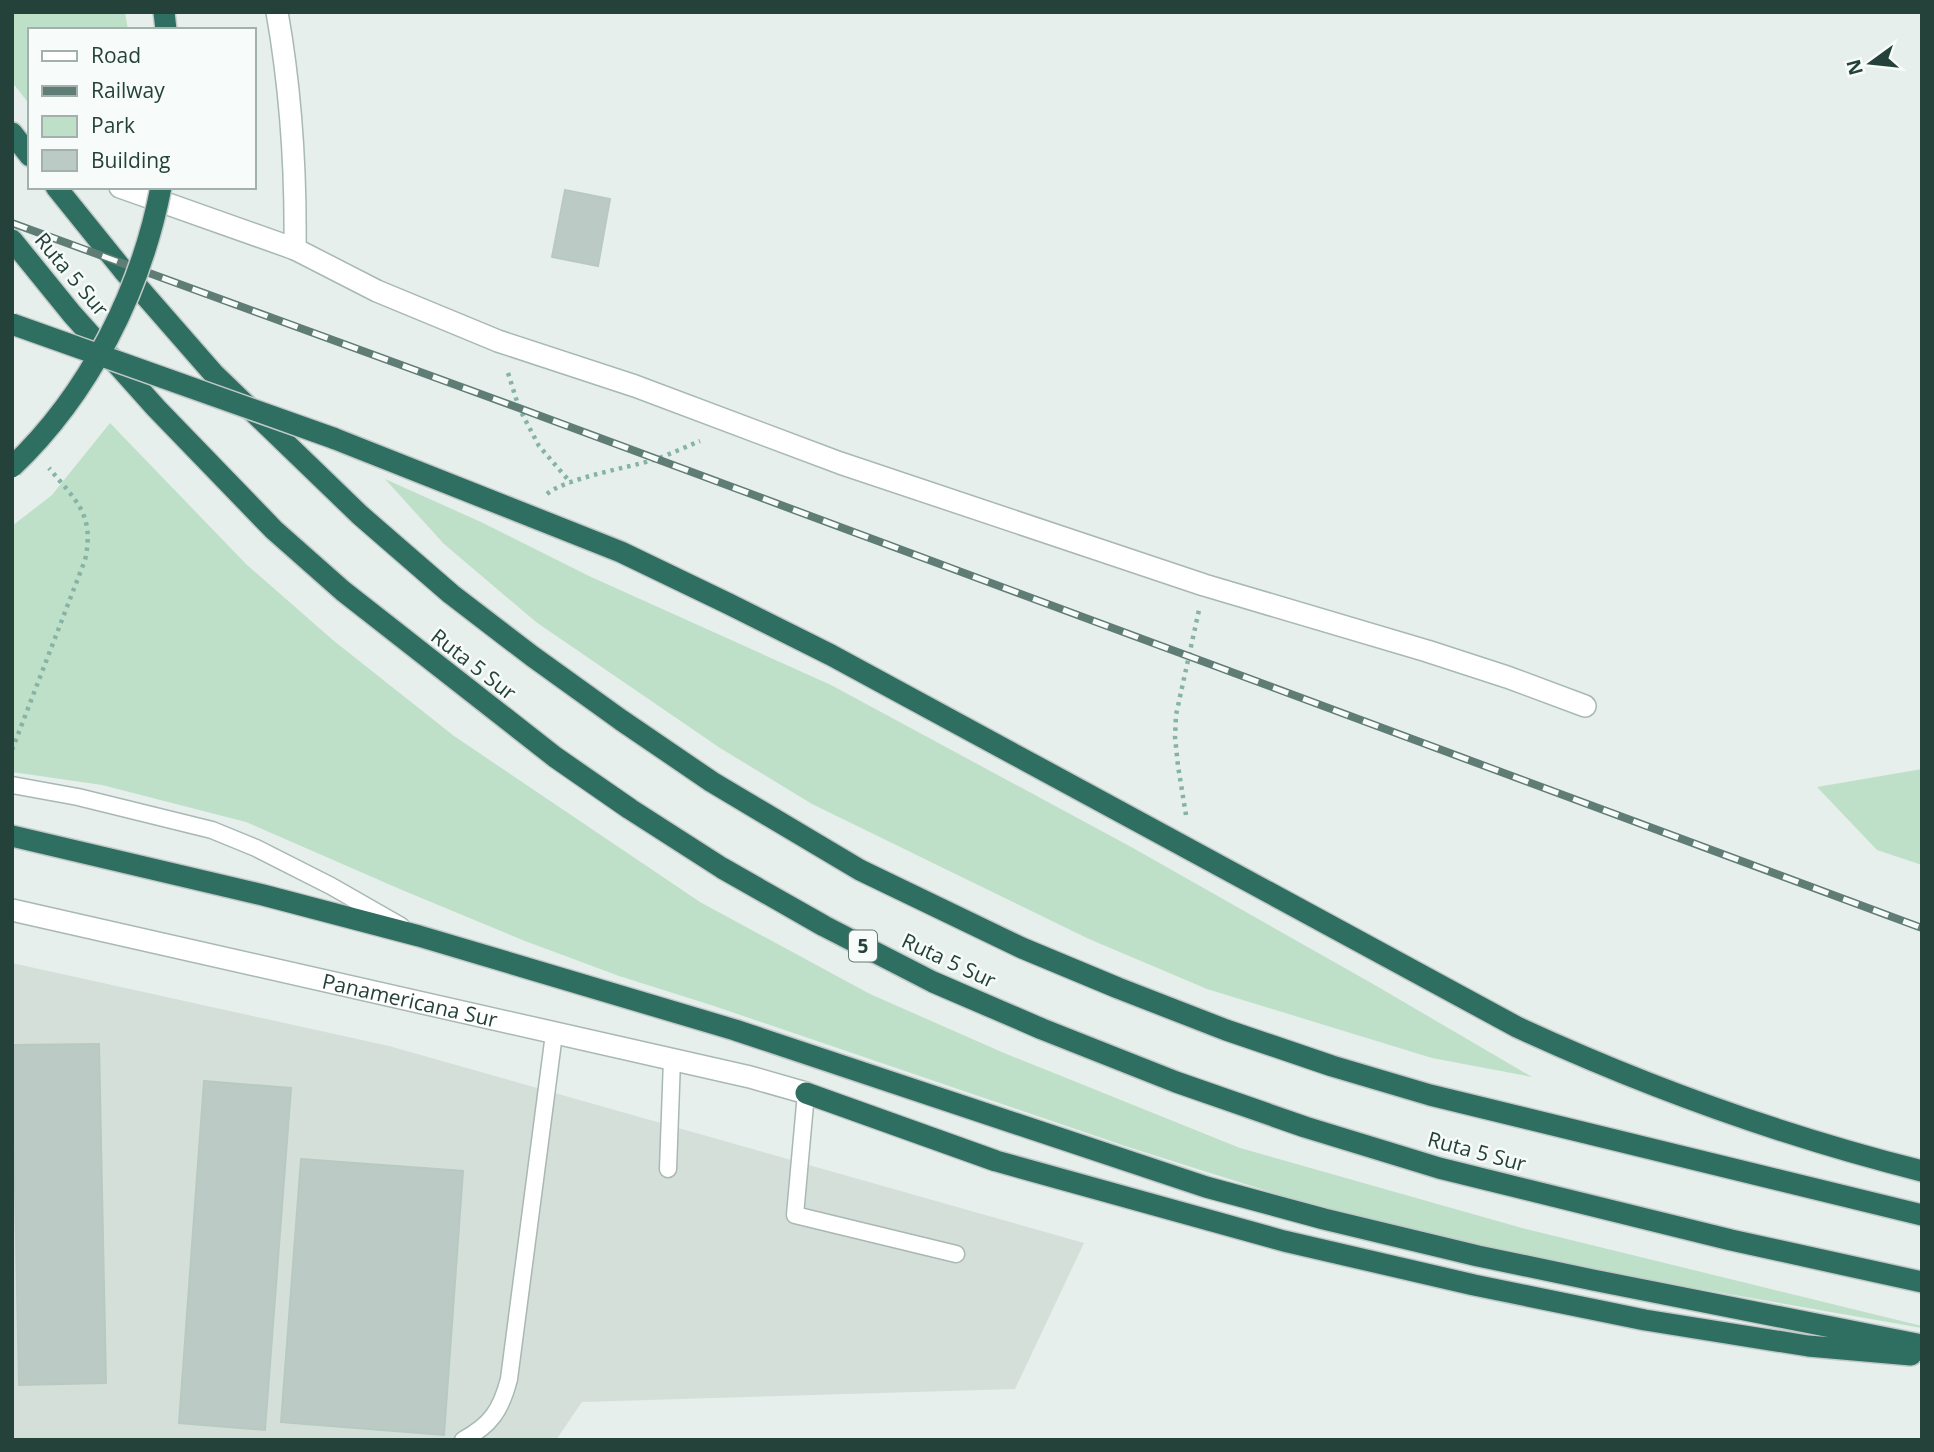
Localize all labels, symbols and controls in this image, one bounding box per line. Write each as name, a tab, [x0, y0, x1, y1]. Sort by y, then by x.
legend	[28, 28, 256, 189]
north arrow	[1836, 28, 1906, 98]
text: Road	[91, 41, 141, 69]
text: N	[1840, 57, 1869, 78]
text: Railway	[91, 76, 165, 104]
text: Park	[91, 111, 135, 139]
text: Building	[91, 146, 170, 174]
street label: Ruta 5 Sur	[29, 226, 115, 322]
street label: Ruta 5 Sur	[426, 622, 523, 706]
street label: Ruta 5 Sur	[897, 926, 1001, 994]
road number: 5	[849, 930, 877, 962]
street label: Panamericana Sur	[320, 967, 501, 1034]
street label: Ruta 5 Sur	[1425, 1124, 1530, 1178]

